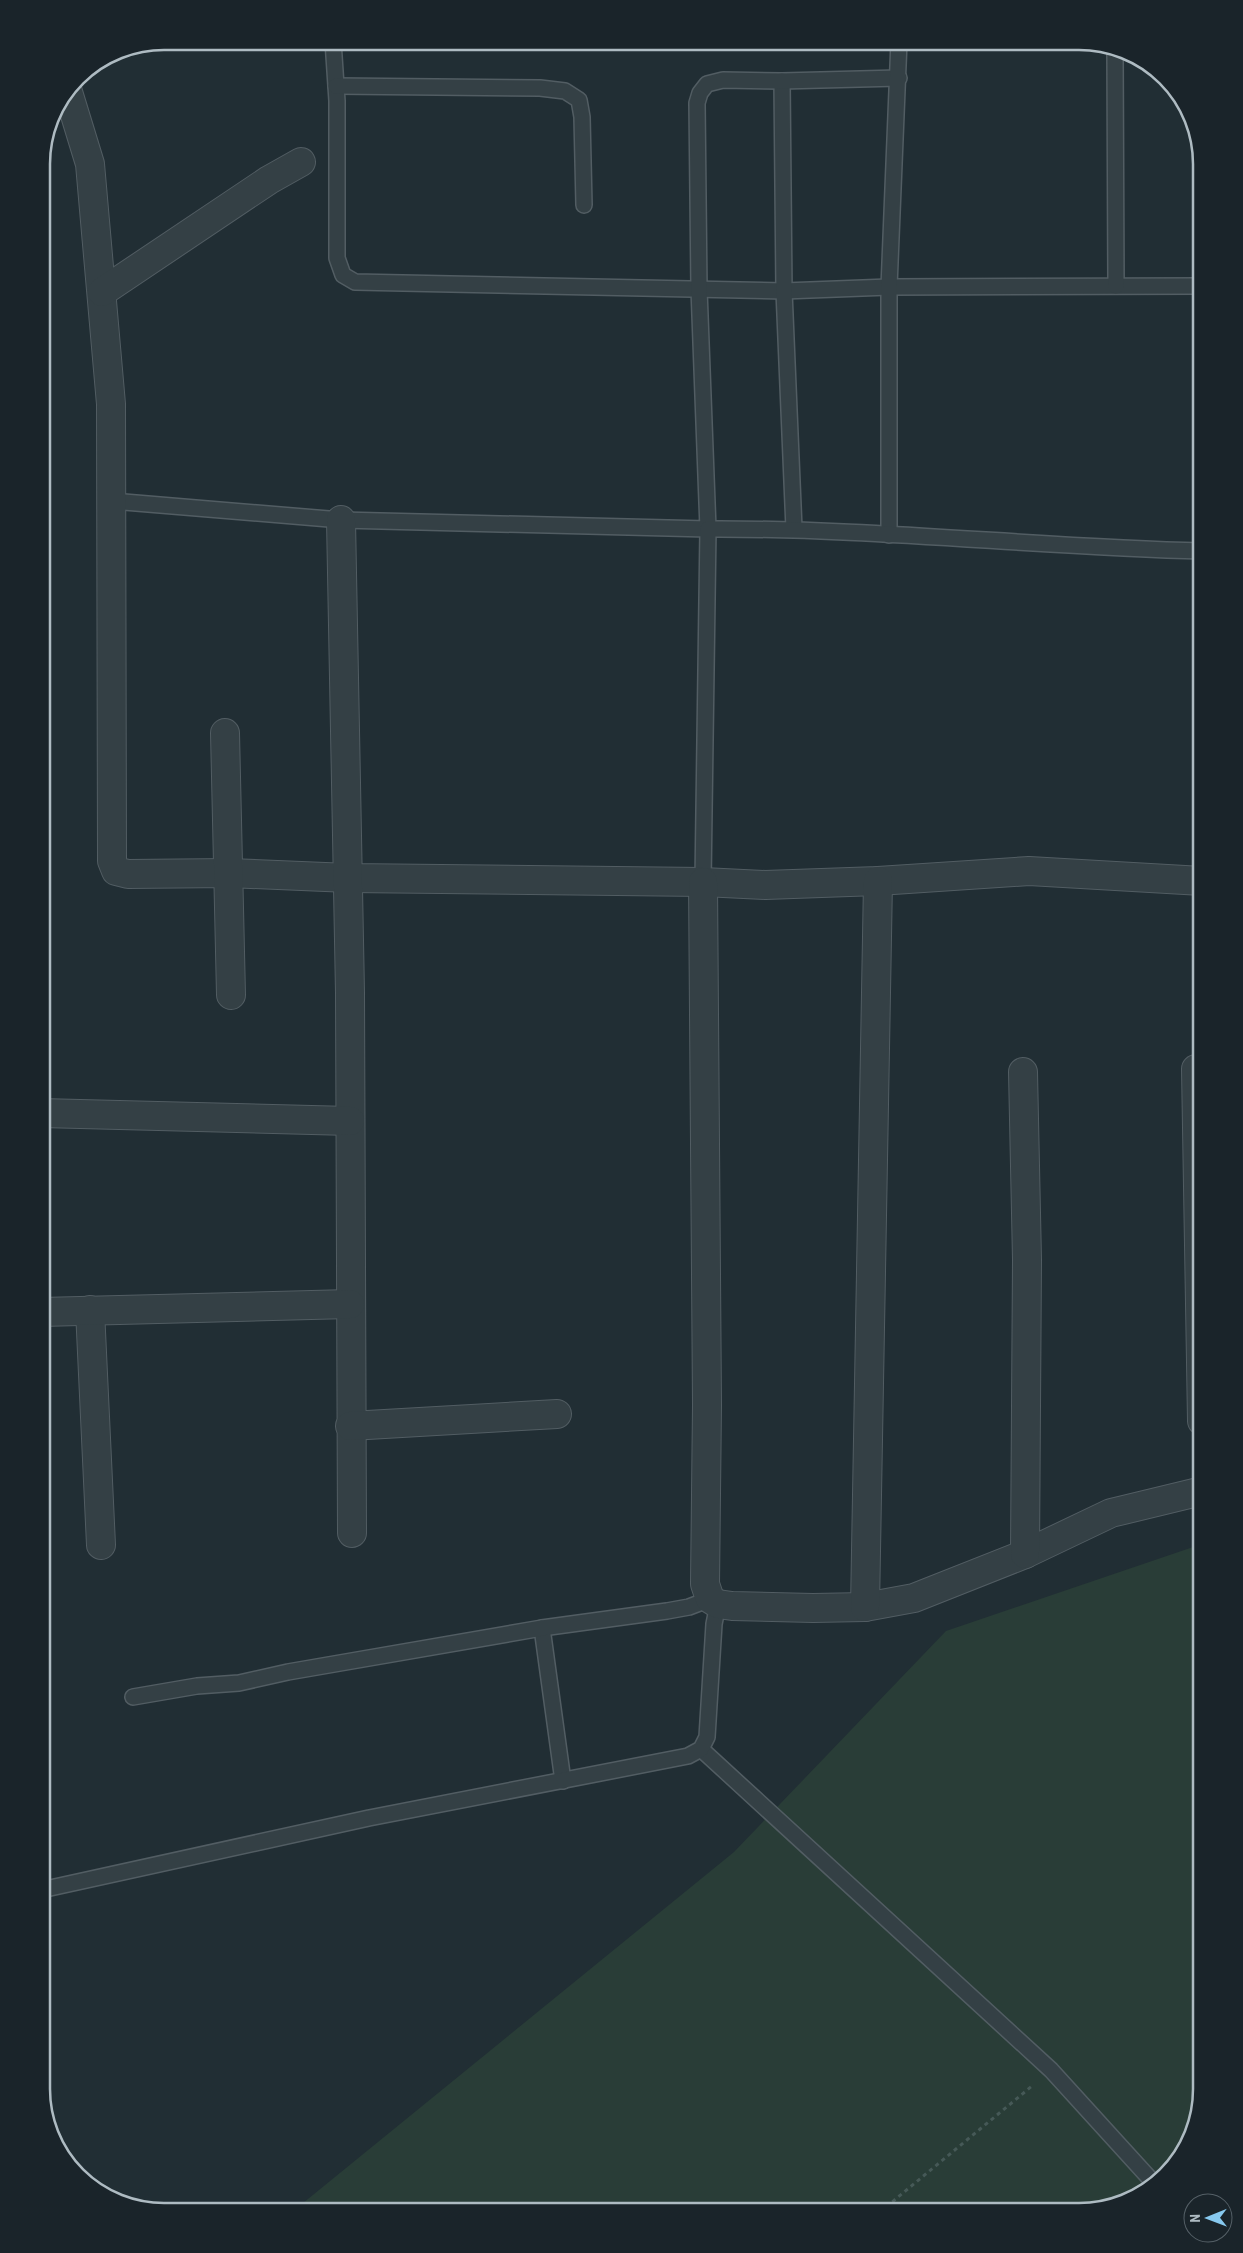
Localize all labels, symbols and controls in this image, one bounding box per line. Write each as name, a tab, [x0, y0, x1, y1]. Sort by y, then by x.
north arrow	[1183, 2193, 1233, 2243]
text: N	[1187, 2214, 1203, 2223]

